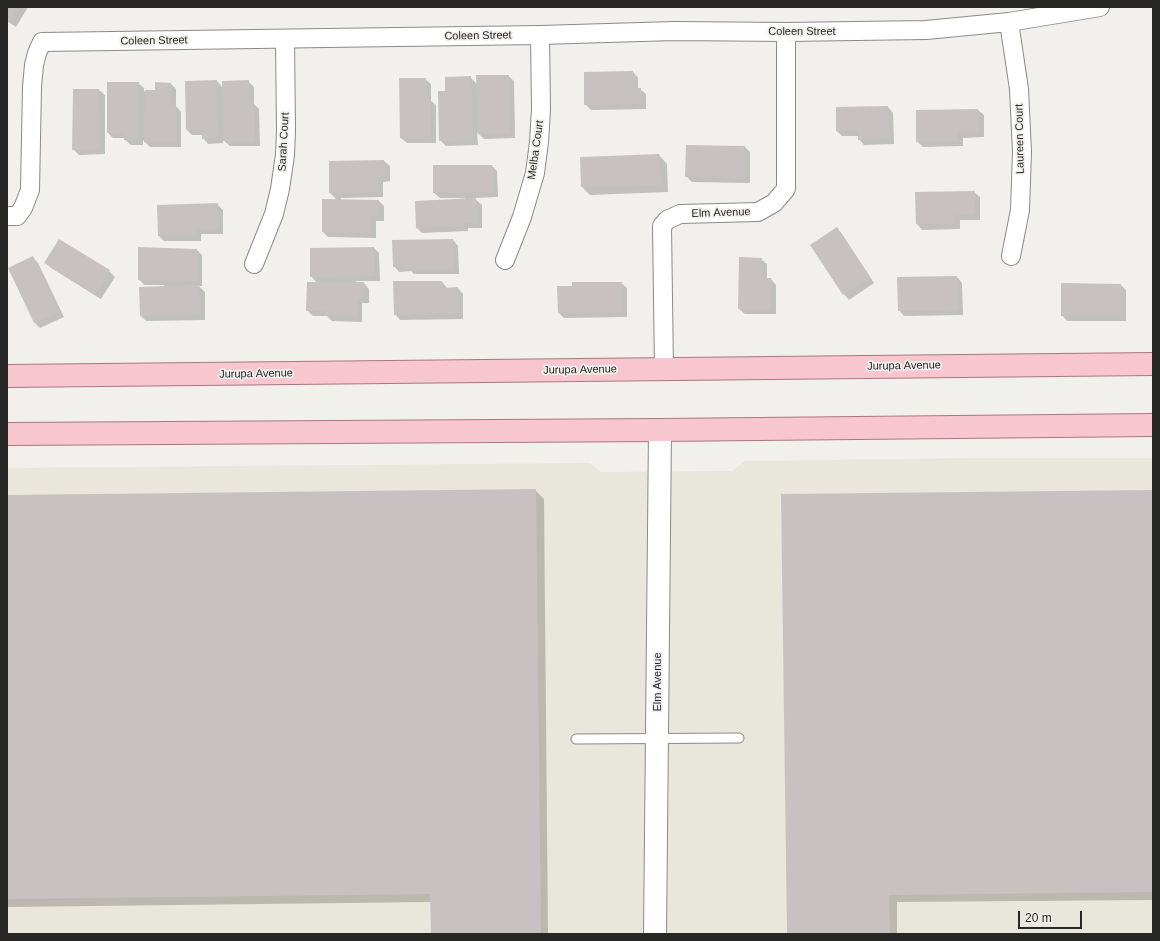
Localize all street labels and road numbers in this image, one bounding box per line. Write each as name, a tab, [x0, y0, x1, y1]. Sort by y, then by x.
street label: Coleen Street	[768, 25, 836, 39]
street label: Coleen Street	[444, 29, 512, 43]
street label: Coleen Street	[120, 34, 188, 48]
street label: Laureen Court	[1013, 104, 1027, 174]
street label: Sarah Court	[276, 112, 292, 172]
street label: Melba Court	[525, 119, 547, 181]
street label: Elm Avenue	[691, 205, 751, 221]
street label: Jurupa Avenue	[867, 359, 941, 373]
street label: Jurupa Avenue	[543, 363, 617, 377]
street label: Jurupa Avenue	[219, 367, 293, 381]
street label: Elm Avenue	[651, 652, 665, 712]

